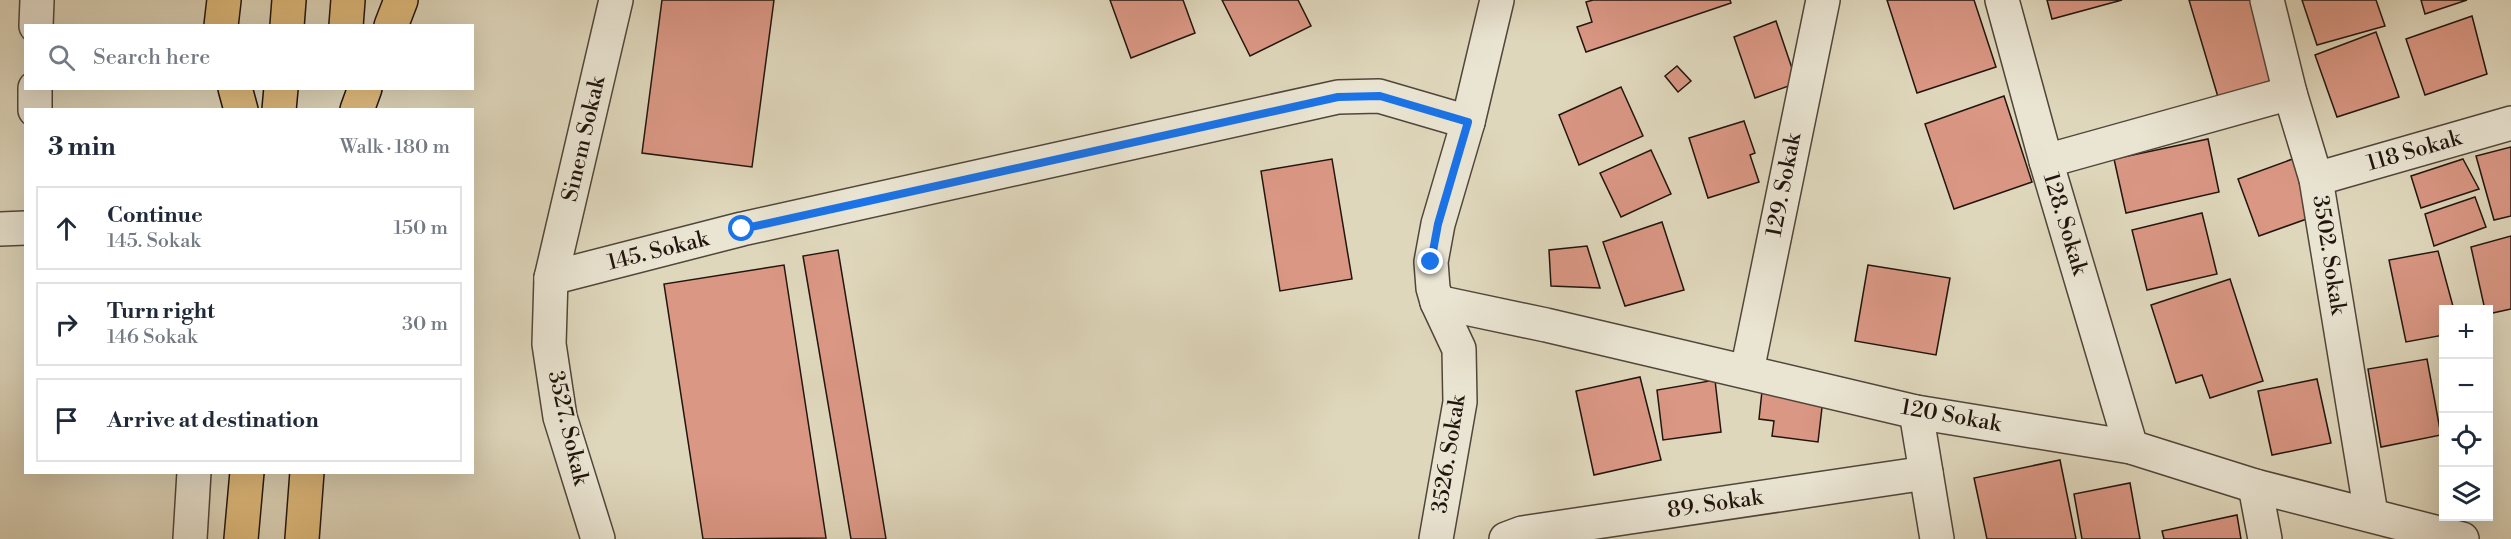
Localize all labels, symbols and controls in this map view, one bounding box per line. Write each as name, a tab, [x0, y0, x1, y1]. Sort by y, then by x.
search box	[24, 24, 474, 90]
icon: search	[45, 41, 78, 74]
text: Search here	[93, 44, 210, 71]
street label: Sinem Sokak	[556, 72, 612, 204]
street label: 118 Sokak	[2364, 124, 2466, 177]
street label: 129. Sokak	[1761, 129, 1808, 239]
text: 3 min	[48, 131, 116, 163]
text: Walk · 180 m	[340, 135, 450, 160]
street label: 128. Sokak	[2037, 170, 2094, 280]
street label: 3502. Sokak	[2306, 193, 2352, 318]
text: Continue	[107, 202, 203, 229]
icon: ahead	[50, 212, 83, 245]
route start	[728, 215, 754, 241]
text: 150 m	[393, 216, 448, 241]
street label: 145. Sokak	[605, 225, 713, 277]
text: 145. Sokak	[107, 229, 201, 254]
route end	[1417, 248, 1443, 274]
text: Turn right	[107, 298, 215, 325]
map controls	[2439, 305, 2493, 521]
button: +	[2439, 305, 2493, 359]
icon: right	[50, 308, 83, 341]
text: 30 m	[402, 312, 448, 337]
text: 146 Sokak	[107, 325, 197, 350]
button: −	[2439, 359, 2493, 413]
street label: 3527. Sokak	[542, 368, 595, 489]
street label: 3526. Sokak	[1426, 391, 1472, 515]
street label: 120 Sokak	[1899, 394, 2005, 438]
icon: arrive	[50, 404, 83, 437]
text: Arrive at destination	[107, 407, 319, 434]
button: locate	[2439, 413, 2493, 467]
button: layers	[2439, 467, 2493, 521]
street label: 89. Sokak	[1666, 484, 1766, 524]

